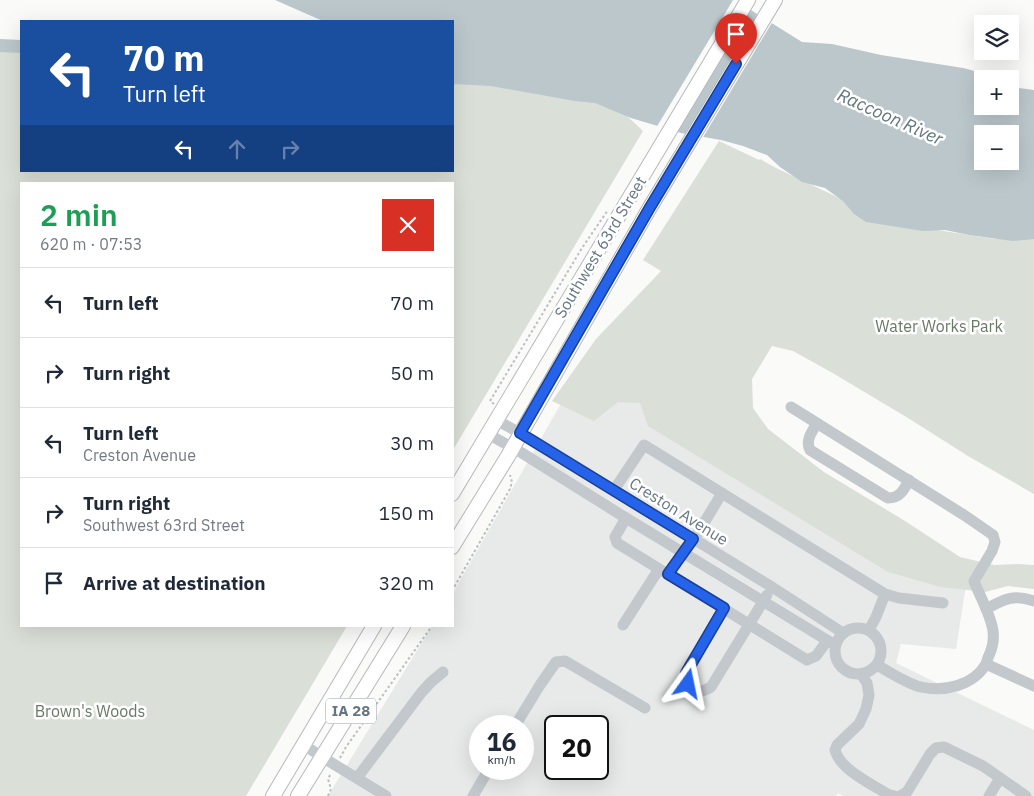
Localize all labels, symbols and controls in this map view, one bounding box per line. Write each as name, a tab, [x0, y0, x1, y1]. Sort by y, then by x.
pin	[715, 13, 757, 64]
map controls	[974, 15, 1019, 170]
button: layers	[974, 15, 1019, 60]
icon: arrive	[722, 20, 750, 48]
text: 70 m	[123, 35, 205, 81]
icon: left	[40, 40, 105, 105]
button: +	[974, 70, 1019, 115]
text: Turn left	[123, 79, 206, 108]
water label: Raccoon River	[834, 83, 947, 150]
button: −	[974, 125, 1019, 170]
icon: left	[170, 135, 198, 163]
icon: ahead	[223, 135, 251, 163]
icon: right	[276, 135, 304, 163]
street label: Southwest 63rd Street	[550, 172, 650, 322]
text: 2 min	[40, 195, 118, 234]
button: close	[382, 199, 434, 251]
text: 620 m · 07:53	[40, 234, 142, 254]
icon: left	[40, 289, 68, 317]
text: Turn left	[83, 291, 159, 315]
text: 70 m	[390, 291, 434, 315]
park label: Water Works Park	[875, 316, 1003, 336]
icon: right	[40, 359, 68, 387]
text: Turn right	[83, 361, 170, 385]
text: 50 m	[390, 361, 434, 385]
text: Turn left	[83, 421, 159, 445]
icon: left	[40, 429, 68, 457]
text: 30 m	[390, 431, 434, 455]
text: Creston Avenue	[83, 445, 196, 465]
street label: Creston Avenue	[626, 473, 732, 550]
text: Turn right	[83, 491, 170, 515]
icon: right	[40, 499, 68, 527]
text: 150 m	[379, 501, 434, 525]
text: Southwest 63rd Street	[83, 515, 245, 535]
icon: arrive	[40, 569, 68, 597]
text: Arrive at destination	[83, 571, 266, 595]
text: 320 m	[379, 571, 434, 595]
position arrow	[661, 657, 713, 709]
road number: IA 28	[326, 698, 376, 724]
park label: Brown's Woods	[35, 701, 145, 721]
speed limit sign: 20	[544, 715, 609, 780]
text: 16	[486, 725, 517, 758]
text: km/h	[487, 752, 516, 767]

